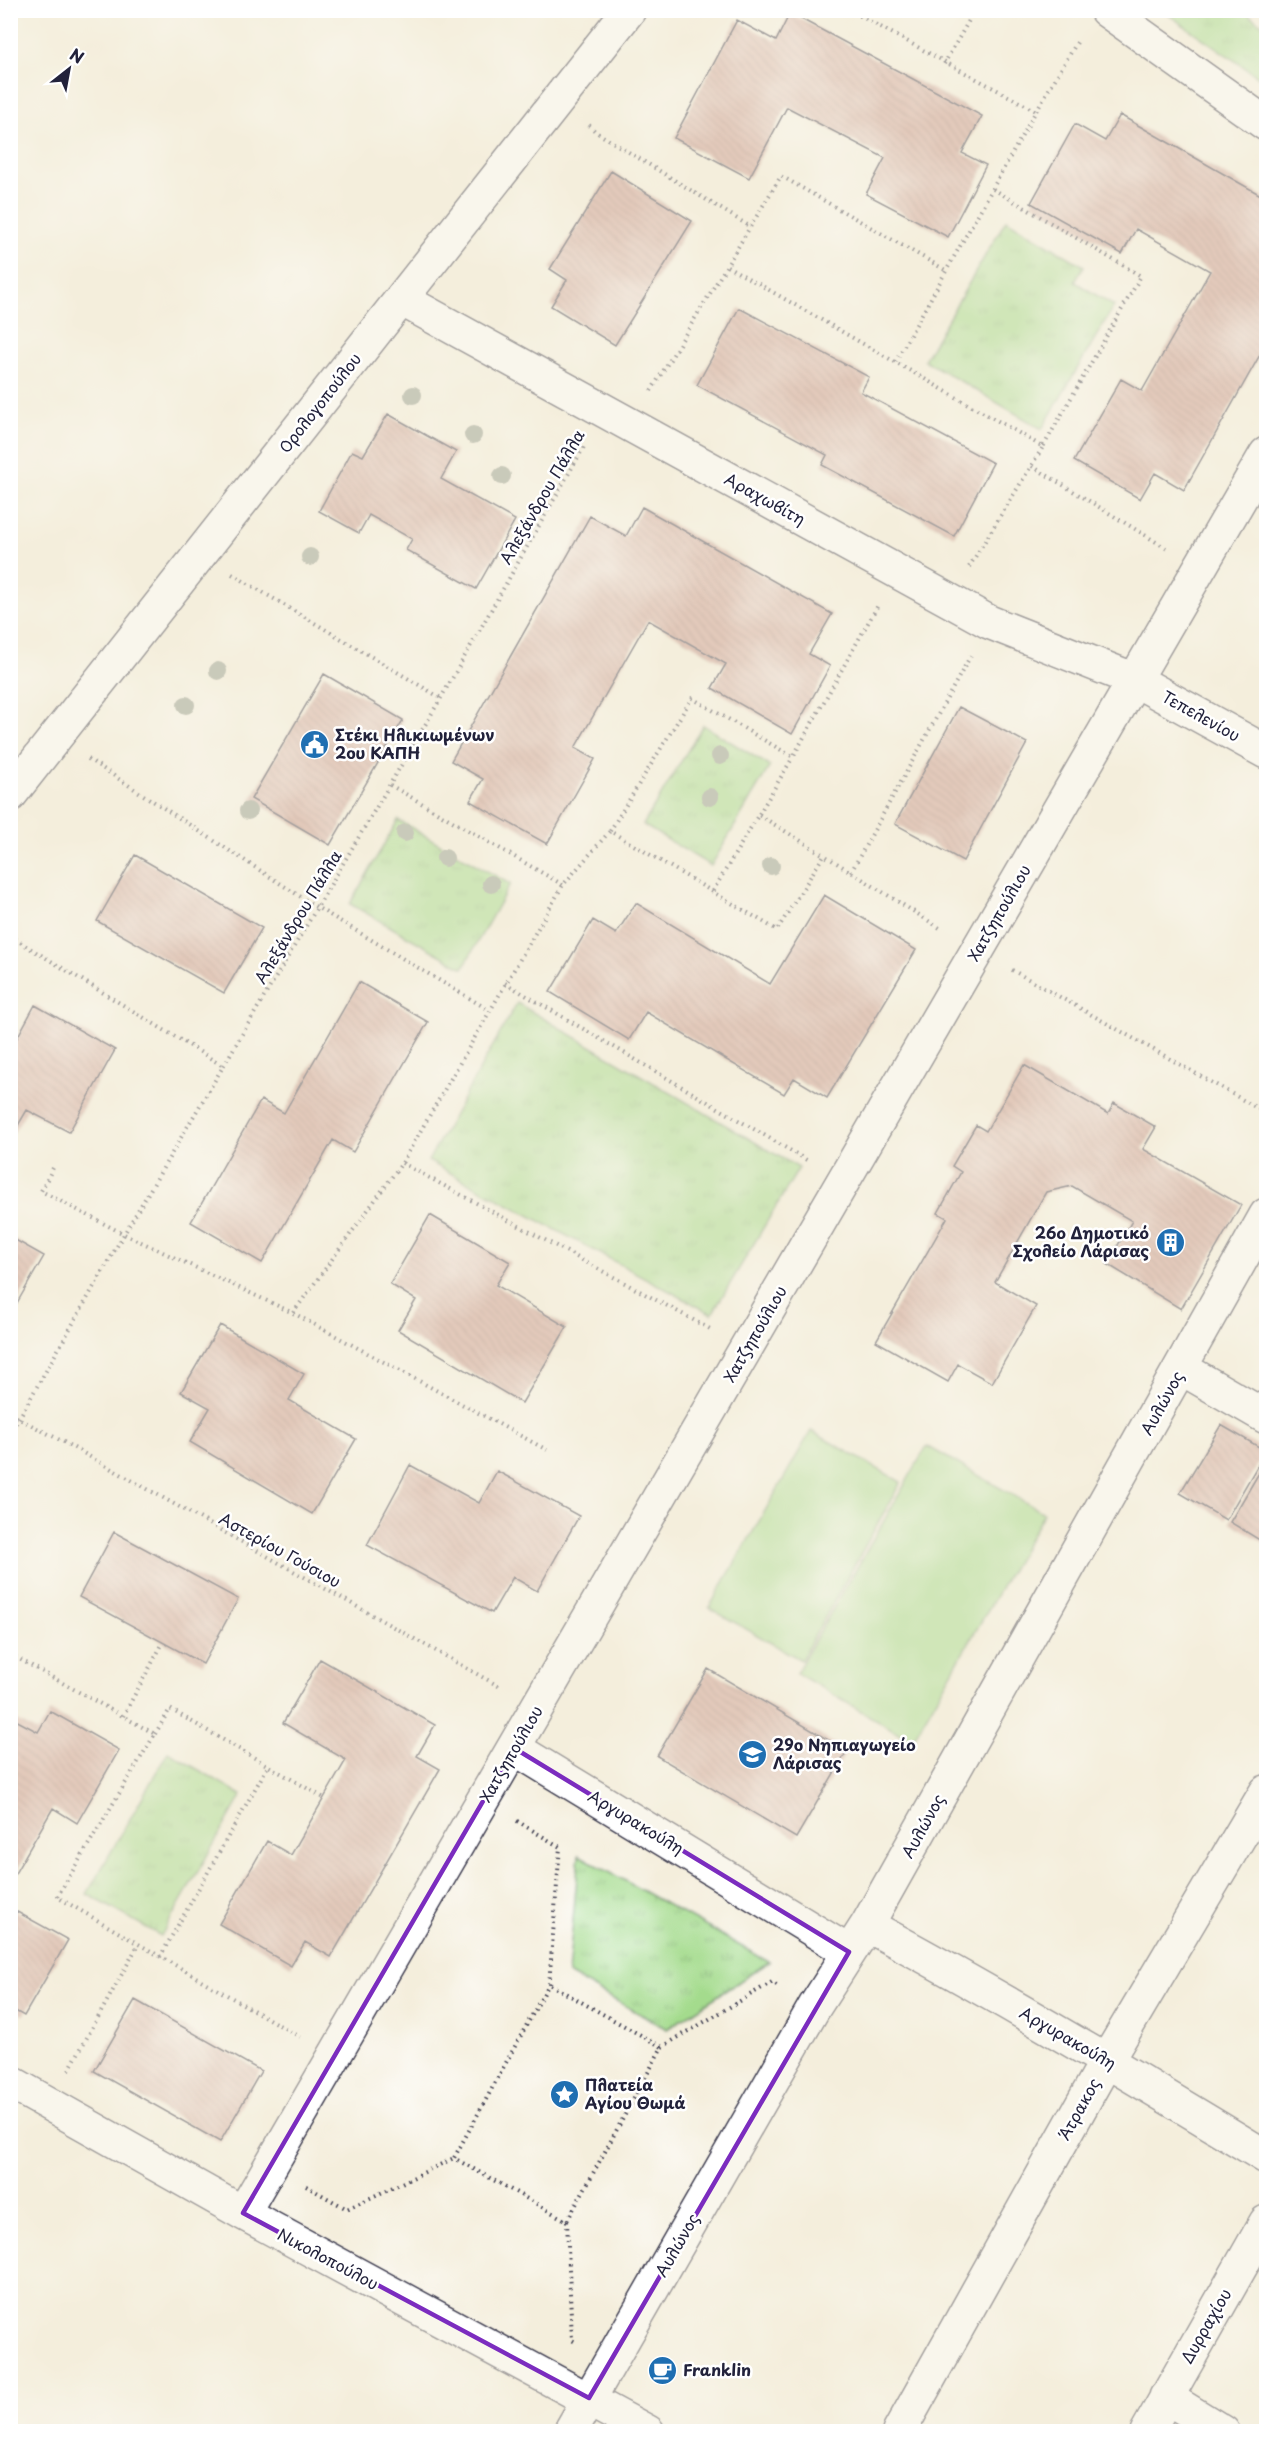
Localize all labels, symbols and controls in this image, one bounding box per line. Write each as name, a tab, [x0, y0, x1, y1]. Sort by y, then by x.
north arrow	[39, 39, 99, 99]
text: N	[66, 42, 89, 69]
street label: Ορολογοπούλου	[272, 347, 366, 458]
street label: Αλεξάνδρου Πάλλα	[493, 424, 590, 568]
street label: Αραχωβίτη	[721, 466, 810, 530]
street label: Τεπελενίου	[1158, 684, 1245, 747]
place label: Στέκι Ηλικιωμένων 2ου ΚΑΠΗ	[335, 722, 494, 764]
public building icon: Στέκι Ηλικιωμένων 2ου ΚΑΠΗ	[298, 728, 330, 760]
street label: Αλεξάνδρου Πάλλα	[248, 845, 347, 988]
street label: Χατζηπούλιου	[961, 860, 1036, 965]
place label: 26ο Δημοτικό Σχολείο Λάρισας	[1013, 1220, 1149, 1262]
building icon: 26ο Δημοτικό Σχολείο Λάρισας	[1154, 1226, 1186, 1258]
street label: Χατζηπούλιου	[717, 1281, 792, 1386]
street label: Αυλώνος	[1134, 1366, 1189, 1439]
street label: Αστερίου Γούσιου	[215, 1506, 346, 1593]
street label: Χατζηπούλιου	[473, 1701, 548, 1806]
place label: 29ο Νηπιαγωγείο Λάρισας	[773, 1732, 916, 1774]
school or university icon: 29ο Νηπιαγωγείο Λάρισας	[736, 1738, 768, 1770]
street label: Αργυρακούλη	[584, 1783, 689, 1859]
street label: Αυλώνος	[895, 1789, 950, 1862]
street label: Αργυρακούλη	[1016, 2000, 1121, 2074]
place label: Πλατεία Αγίου Θωμά	[585, 2072, 685, 2114]
street label: Άτρακος	[1051, 2073, 1105, 2144]
place icon: Πλατεία Αγίου Θωμά	[548, 2078, 580, 2110]
street label: Αυλώνος	[648, 2208, 704, 2281]
street label: Νικολοπούλου	[274, 2221, 383, 2295]
street label: Δυρραχίου	[1174, 2284, 1236, 2367]
cafe icon: Franklin	[646, 2354, 678, 2386]
place label: Franklin	[683, 2357, 751, 2381]

